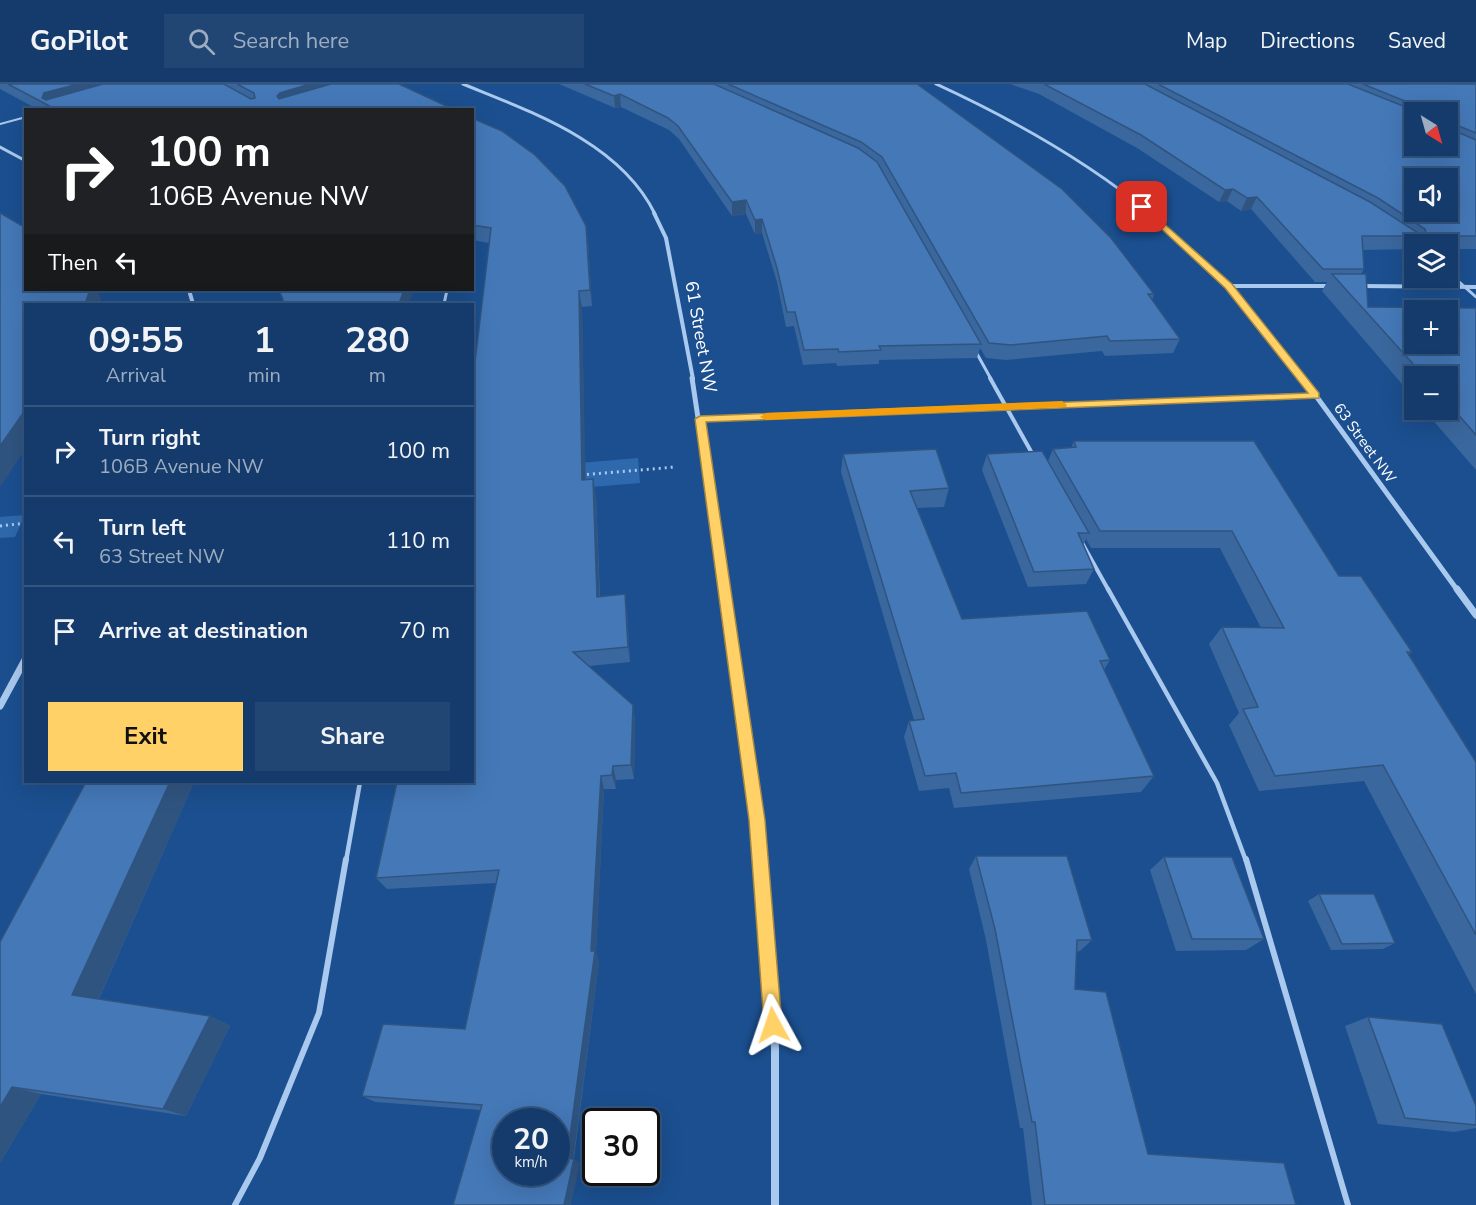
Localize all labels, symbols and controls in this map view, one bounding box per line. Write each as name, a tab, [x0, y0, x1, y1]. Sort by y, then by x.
search box	[164, 14, 584, 68]
text: GoPilot	[30, 22, 128, 60]
icon: search	[185, 25, 218, 58]
text: Search here	[233, 26, 349, 56]
text: Map	[1186, 27, 1227, 55]
text: Directions	[1260, 27, 1355, 55]
text: Saved	[1388, 27, 1446, 55]
north arrow	[1404, 102, 1458, 156]
map controls	[1404, 102, 1458, 420]
text: 100 m	[147, 124, 271, 181]
icon: right	[48, 132, 126, 210]
button: sound	[1404, 168, 1458, 222]
text: 106B Avenue NW	[147, 178, 369, 215]
pin	[1116, 181, 1167, 232]
icon: arrive	[1125, 190, 1158, 223]
button: layers	[1404, 234, 1458, 288]
icon: left	[110, 246, 143, 279]
text: Then	[48, 248, 98, 278]
street label: 61 Street NW	[679, 279, 723, 395]
button: +	[1404, 300, 1458, 354]
text: 09:55	[88, 316, 184, 365]
text: 1	[253, 316, 275, 365]
text: 280	[345, 316, 410, 365]
text: Arrival	[106, 362, 166, 389]
text: min	[248, 362, 281, 389]
text: m	[369, 362, 386, 389]
button: −	[1404, 366, 1458, 420]
street label: 63 Street NW	[1329, 399, 1401, 487]
text: Turn right	[99, 423, 200, 453]
icon: right	[48, 435, 81, 468]
text: 100 m	[386, 436, 450, 466]
text: 106B Avenue NW	[99, 453, 264, 480]
text: Turn left	[99, 513, 186, 543]
icon: left	[48, 525, 81, 558]
text: 110 m	[386, 526, 450, 556]
text: 63 Street NW	[99, 543, 225, 570]
icon: arrive	[48, 615, 81, 648]
text: Arrive at destination	[99, 616, 308, 646]
text: 70 m	[399, 616, 450, 646]
button: Exit	[48, 702, 243, 771]
button: Share	[255, 702, 450, 771]
position arrow	[741, 993, 805, 1057]
speed limit sign: 30	[582, 1108, 660, 1186]
text: 20	[513, 1119, 549, 1160]
text: km/h	[514, 1152, 548, 1172]

